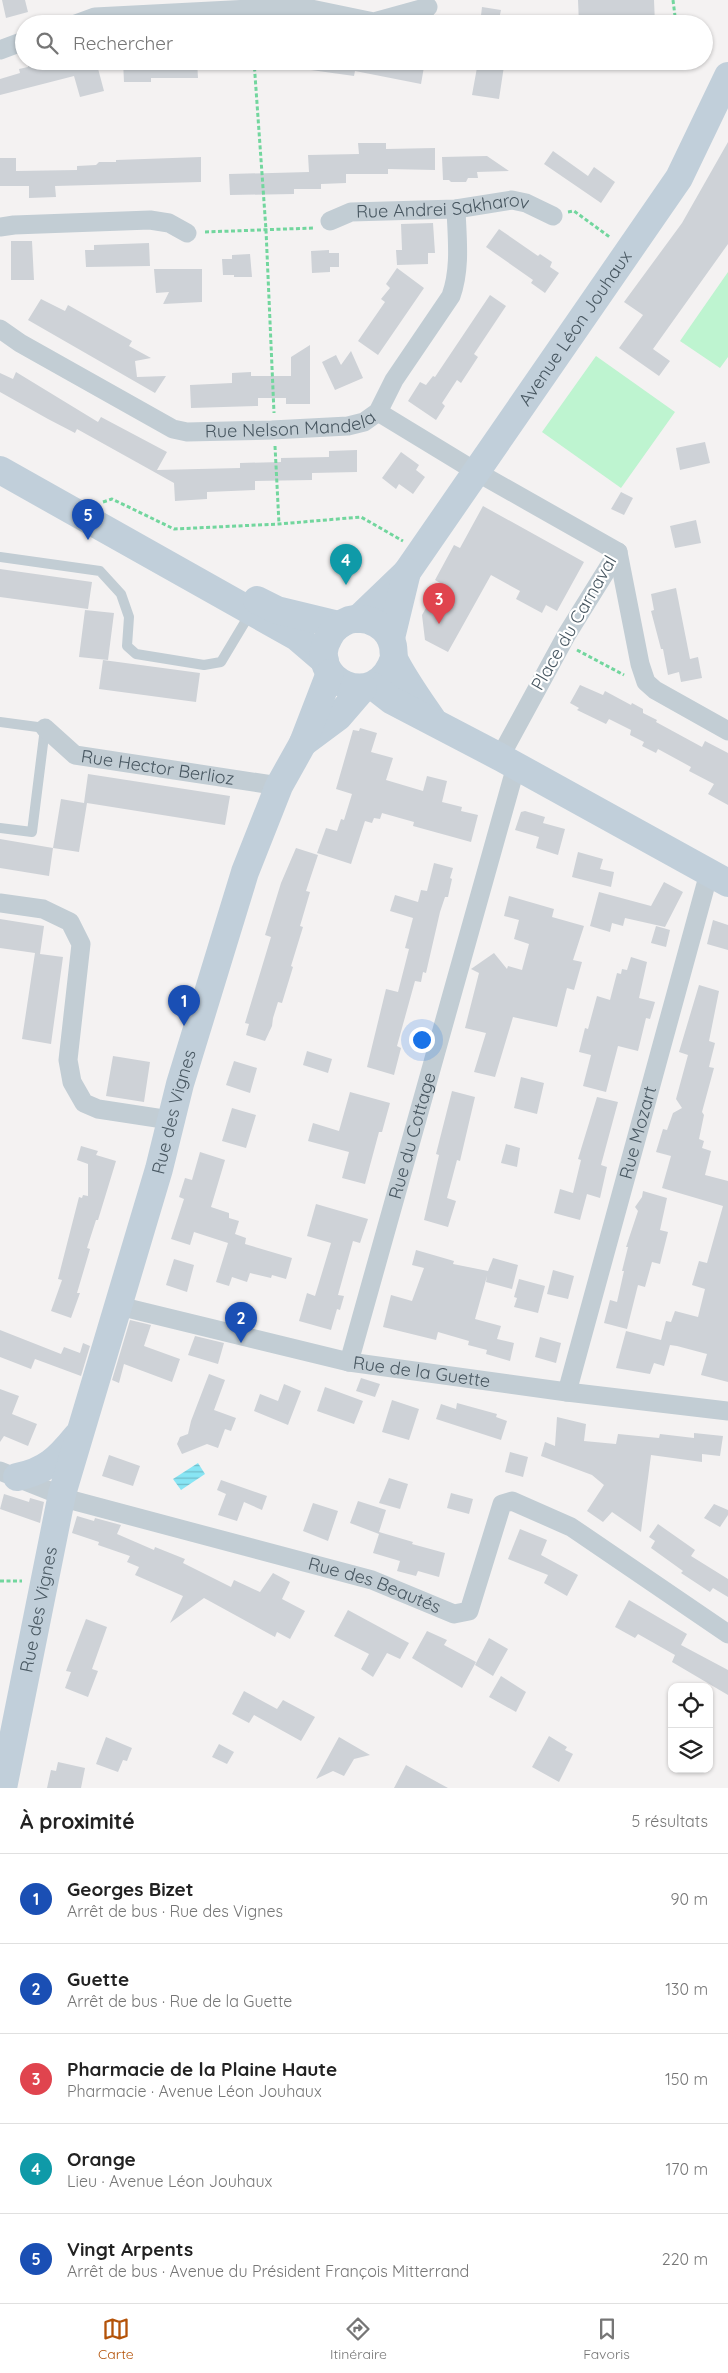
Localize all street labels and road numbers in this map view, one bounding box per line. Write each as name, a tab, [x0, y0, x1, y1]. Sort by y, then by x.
street label: Rue Andrei Sakharov	[356, 188, 532, 223]
street label: Avenue Léon Jouhaux	[513, 246, 637, 410]
street label: Rue Nelson Mandela	[205, 405, 380, 443]
street label: Place du Carnaval	[526, 551, 621, 694]
street label: Rue Hector Berlioz	[80, 744, 236, 790]
street label: Rue des Vignes	[146, 1047, 201, 1176]
street label: Rue du Cottage	[383, 1070, 441, 1201]
street label: Rue Mozart	[614, 1083, 661, 1181]
street label: Rue de la Guette	[352, 1351, 492, 1392]
street label: Rue des Vignes	[14, 1545, 62, 1674]
street label: Rue des Beautés	[306, 1552, 445, 1618]

